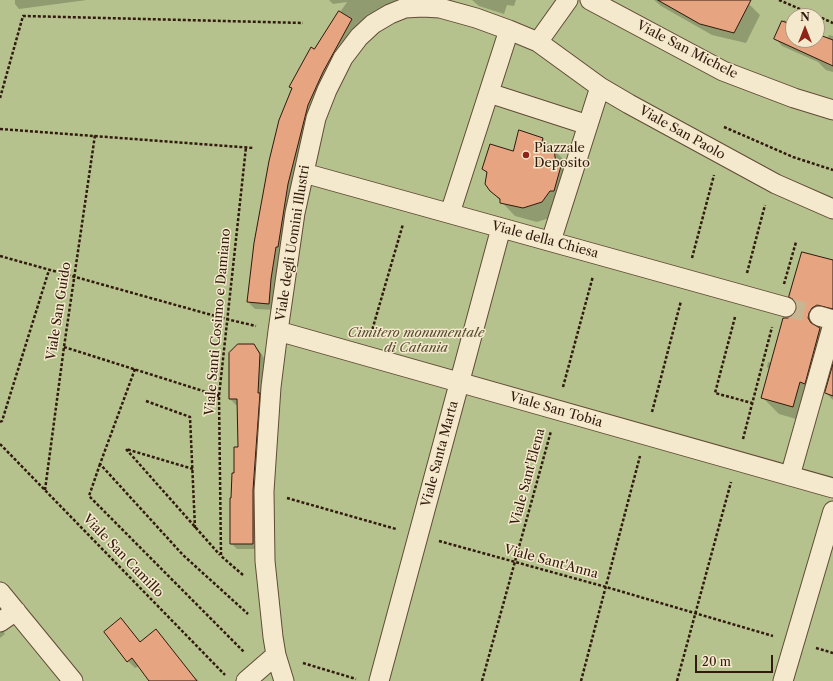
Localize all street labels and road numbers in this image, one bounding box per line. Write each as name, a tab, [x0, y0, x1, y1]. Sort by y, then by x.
street label: Viale San Michele	[634, 18, 740, 82]
street label: Viale San Paolo	[636, 103, 728, 163]
street label: Viale degli Uomini Illustri	[273, 164, 313, 322]
street label: Viale della Chiesa	[490, 218, 600, 262]
street label: Viale Santi Cosimo e Damiano	[202, 228, 234, 416]
street label: Viale San Guido	[44, 261, 74, 361]
street label: Viale San Tobia	[508, 389, 604, 431]
street label: Viale Santa Marta	[418, 399, 462, 509]
street label: Viale Sant'Elena	[508, 427, 548, 527]
street label: Viale San Camillo	[79, 511, 167, 601]
street label: Viale Sant'Anna	[502, 542, 600, 582]

